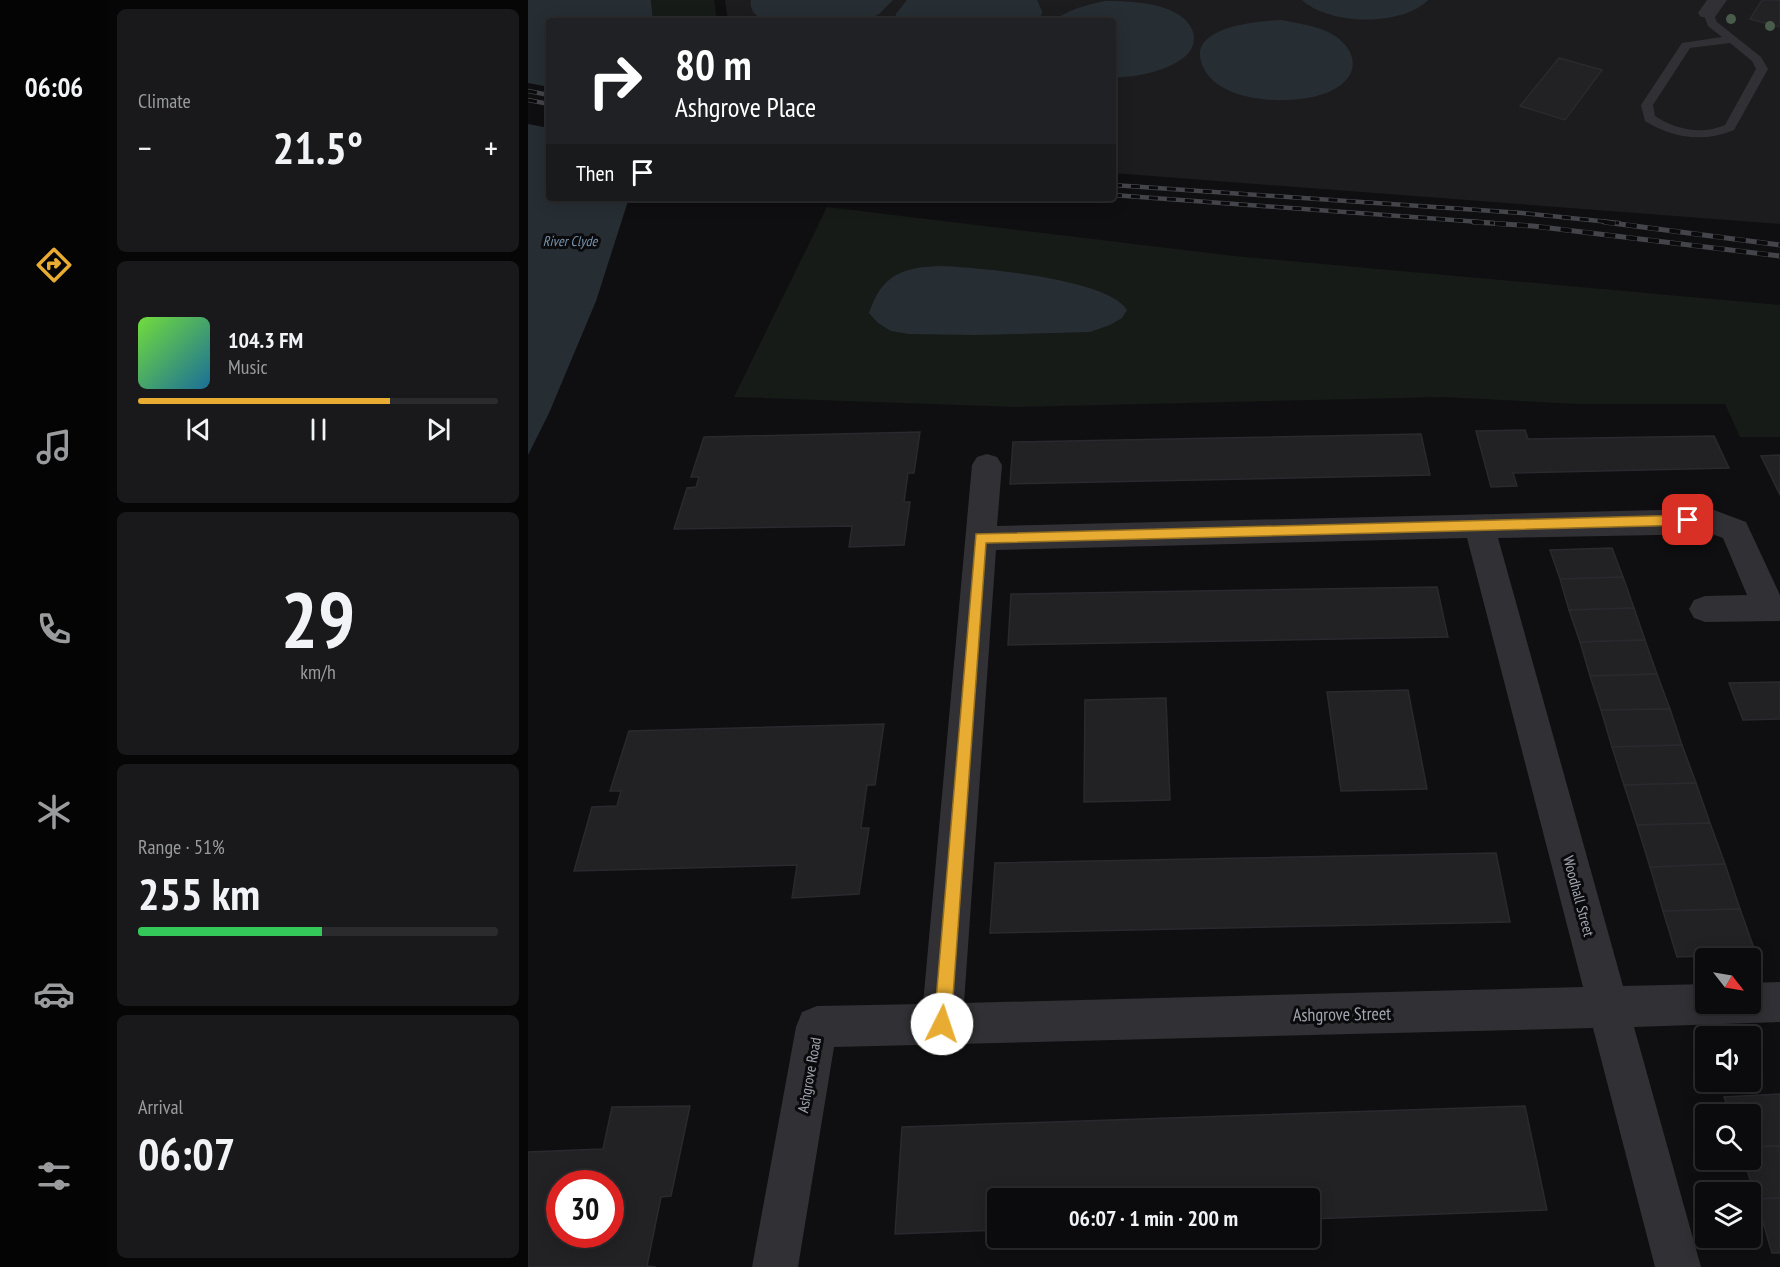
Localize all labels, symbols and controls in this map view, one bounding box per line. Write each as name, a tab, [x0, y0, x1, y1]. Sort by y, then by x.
text: 80 m	[675, 37, 752, 92]
icon: right	[576, 42, 654, 120]
text: 06:06	[25, 70, 83, 104]
text: Climate	[138, 88, 191, 114]
text: Ashgrove Place	[675, 90, 816, 124]
text: 21.5°	[273, 118, 363, 176]
text: −	[138, 126, 152, 169]
text: +	[484, 126, 498, 169]
icon: arrive	[626, 156, 659, 189]
text: Then	[576, 159, 614, 187]
water label: River Clyde	[543, 232, 598, 250]
icon: directions	[33, 244, 75, 286]
text: 104.3 FM	[228, 326, 303, 354]
text: Music	[228, 354, 268, 380]
icon: previous	[182, 413, 215, 446]
icon: pause	[302, 413, 335, 446]
icon: next	[422, 413, 455, 446]
icon: music	[33, 426, 75, 468]
pin	[1662, 494, 1713, 545]
icon: arrive	[1671, 503, 1704, 536]
text: 29	[281, 569, 355, 670]
icon: phone	[33, 608, 75, 650]
text: km/h	[300, 659, 336, 685]
icon: climate	[33, 791, 75, 833]
text: Range · 51%	[138, 834, 225, 860]
street label: Woodhall Street	[1559, 854, 1599, 938]
text: 255 km	[138, 864, 260, 922]
north arrow	[1695, 948, 1761, 1014]
map controls	[1695, 948, 1761, 1248]
icon: car	[33, 973, 75, 1015]
position arrow	[910, 992, 974, 1056]
street label: Ashgrove Street	[1293, 1002, 1391, 1026]
button: sound	[1695, 1026, 1761, 1092]
street label: Ashgrove Road	[793, 1036, 825, 1114]
text: Arrival	[138, 1094, 183, 1120]
button: search	[1695, 1104, 1761, 1170]
text: 06:07	[138, 1124, 235, 1182]
icon: filters	[33, 1155, 75, 1197]
speed limit sign: 30	[546, 1170, 624, 1248]
button: layers	[1695, 1182, 1761, 1248]
text: 06:07 · 1 min · 200 m	[1069, 1204, 1238, 1232]

